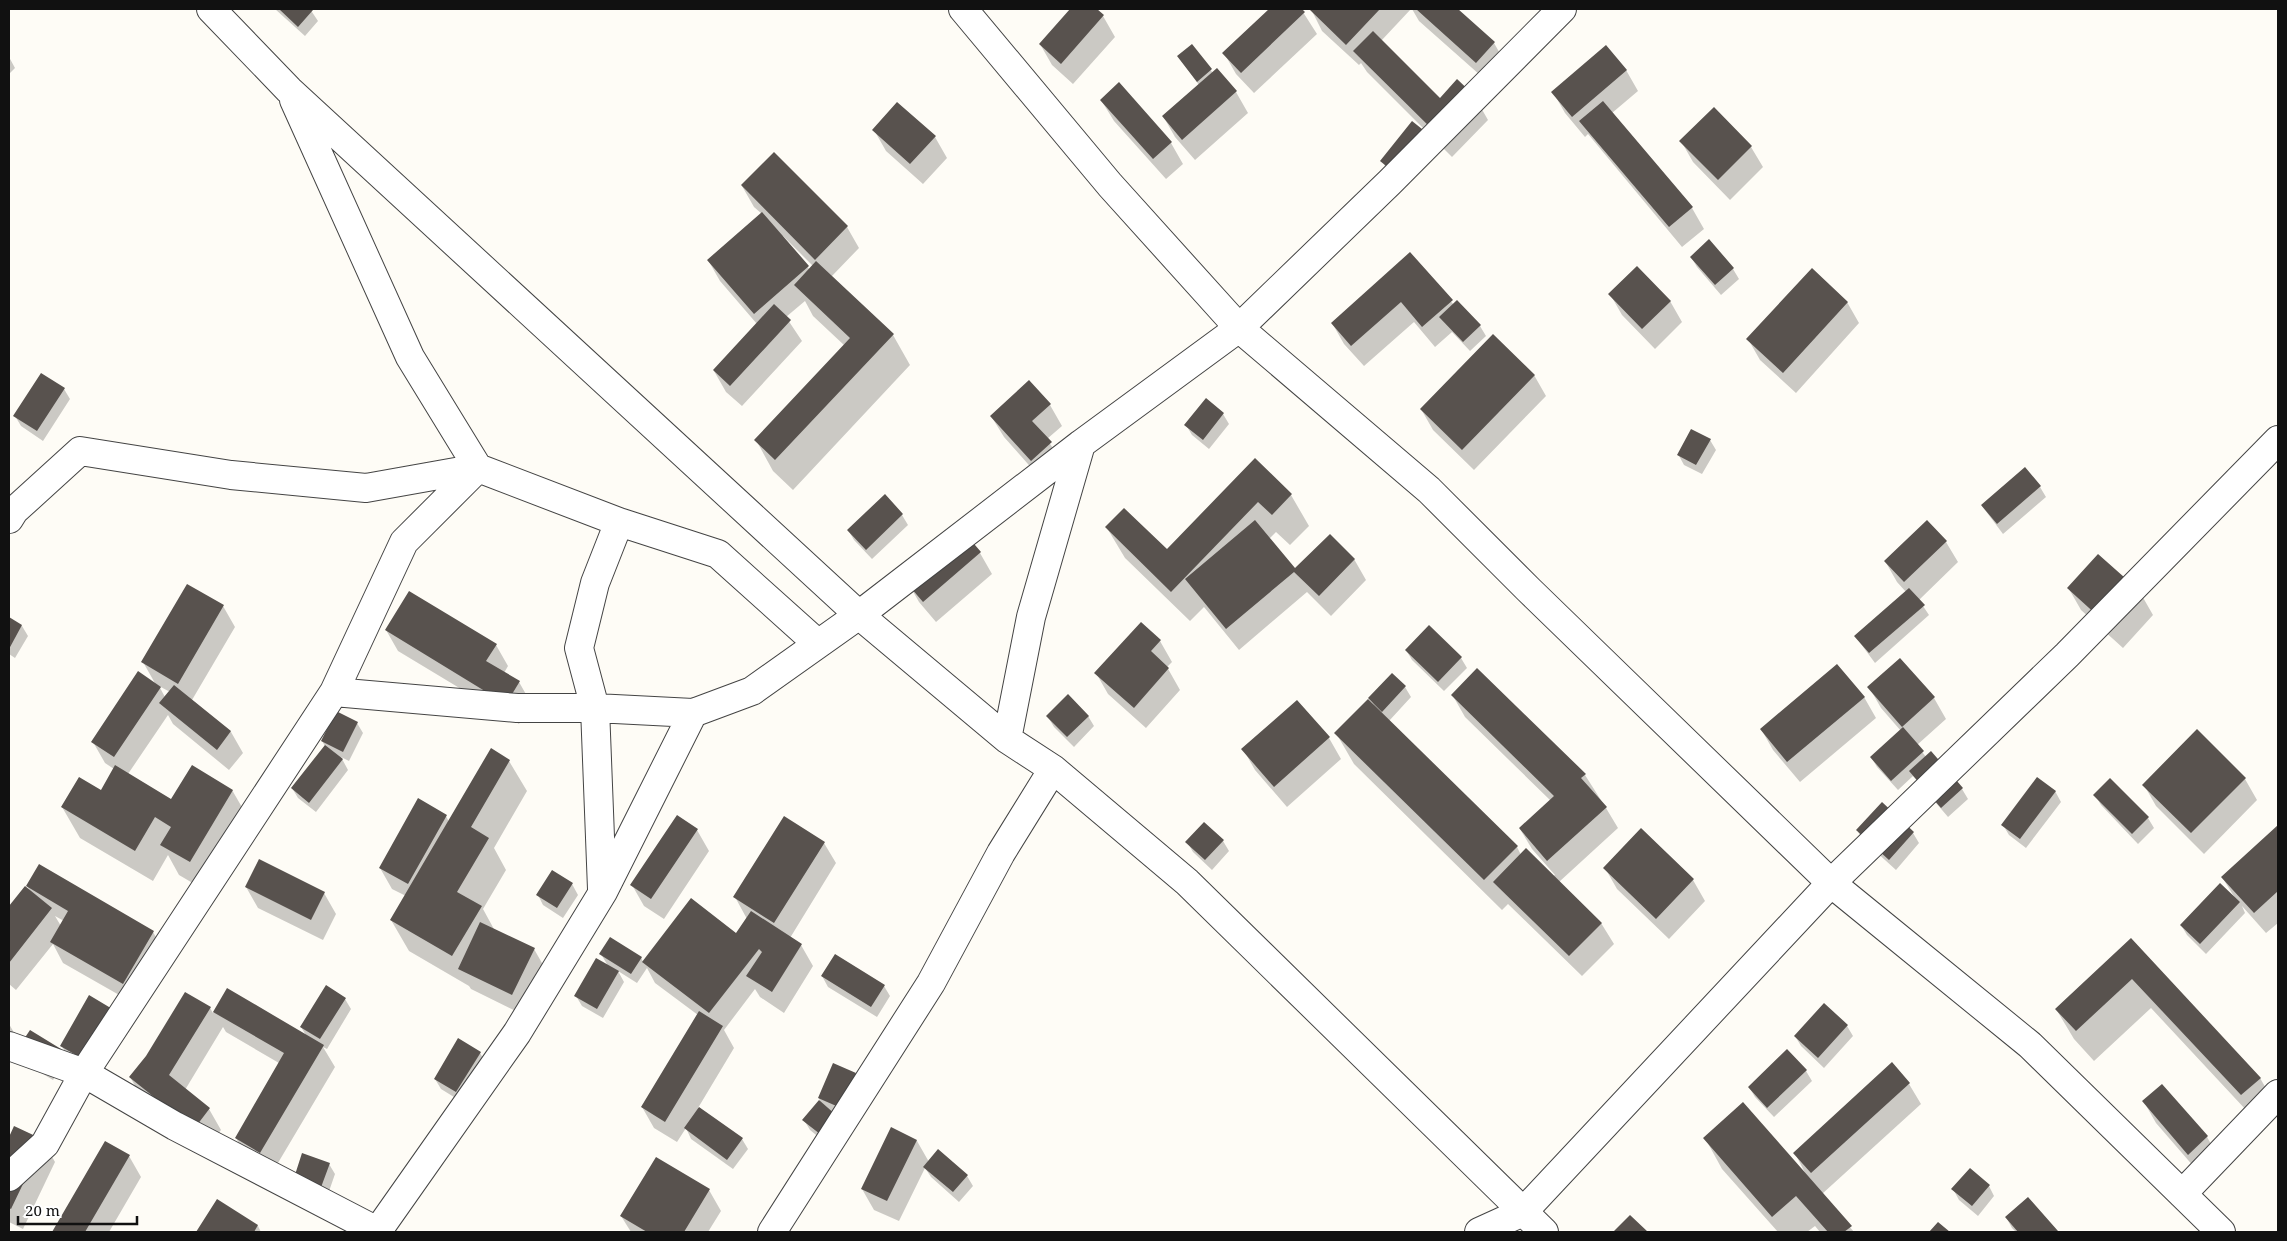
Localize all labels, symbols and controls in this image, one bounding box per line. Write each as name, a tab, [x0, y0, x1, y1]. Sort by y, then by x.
scale bar	[18, 1194, 136, 1226]
text: 20 m	[25, 1200, 60, 1220]

